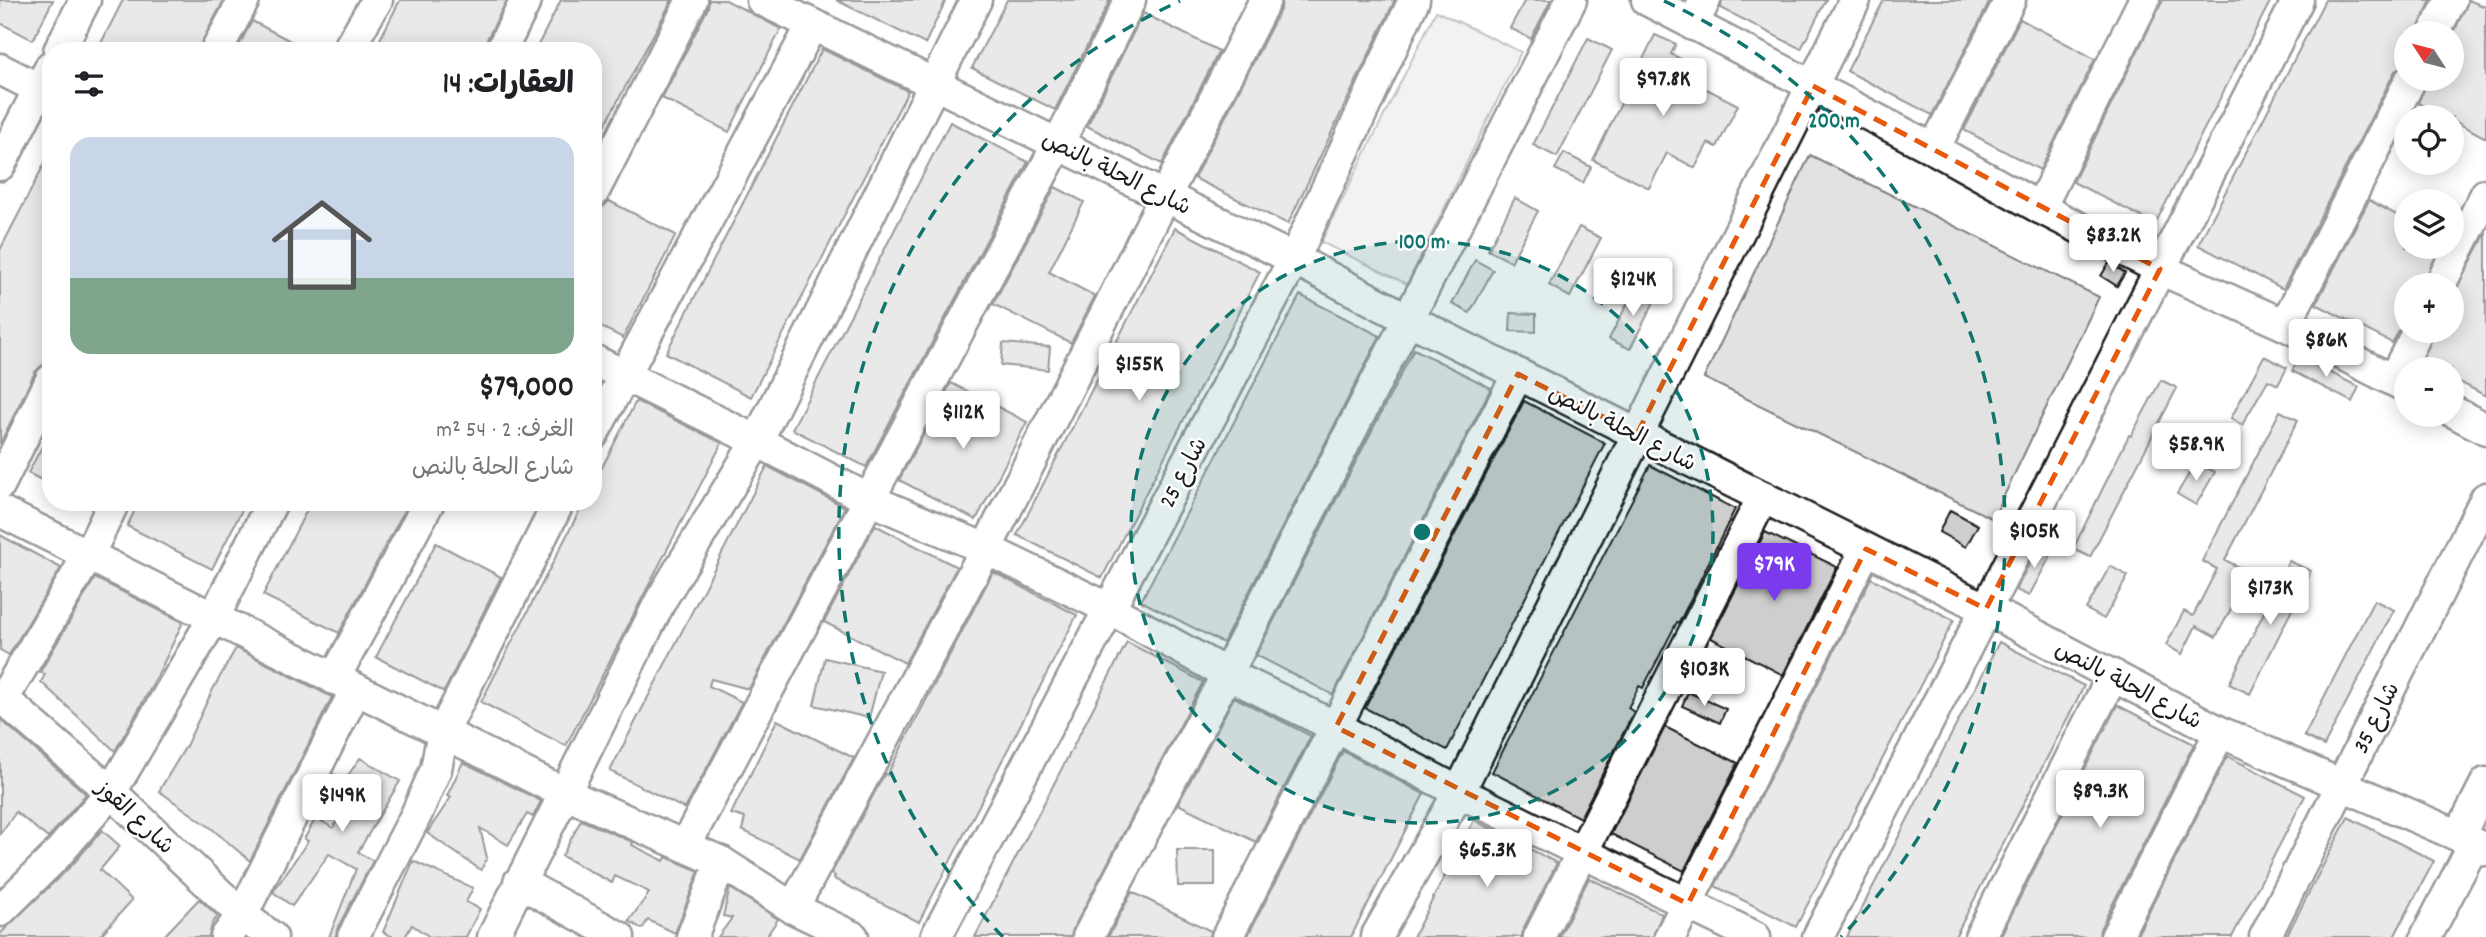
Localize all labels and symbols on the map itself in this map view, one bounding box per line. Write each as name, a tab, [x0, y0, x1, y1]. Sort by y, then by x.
north arrow	[2394, 21, 2464, 91]
pin: $97.8K	[1606, 58, 1720, 118]
text: 200 m	[1808, 108, 1860, 138]
street label: شارع الحلة بالنص	[1035, 125, 1196, 226]
pin: $83.2K	[2056, 215, 2170, 274]
text: 100 m	[1399, 229, 1445, 259]
pin: $124K	[1584, 258, 1682, 318]
pin: $86K	[2285, 320, 2367, 379]
pin: $155K	[1090, 344, 1188, 403]
street label: شارع الحلة بالنص	[1542, 379, 1701, 482]
pin: $112K	[914, 392, 1012, 451]
pin: $58.9K	[2139, 424, 2253, 483]
street label: شارع 25	[1153, 432, 1217, 515]
pin: $105K	[1985, 510, 2083, 570]
centre of rings	[1410, 520, 1434, 544]
pin: $79K	[1733, 544, 1815, 603]
pin: $173K	[2221, 568, 2319, 627]
street label: شارع الحلة بالنص	[2048, 634, 2207, 740]
pin: $103K	[1655, 648, 1753, 708]
street label: شارع 35	[2346, 677, 2410, 760]
pin: $89.3K	[2043, 770, 2157, 830]
street label: شارع القوز	[86, 772, 180, 864]
pin: $149K	[293, 774, 391, 834]
pin: $65.3K	[1430, 830, 1544, 889]

